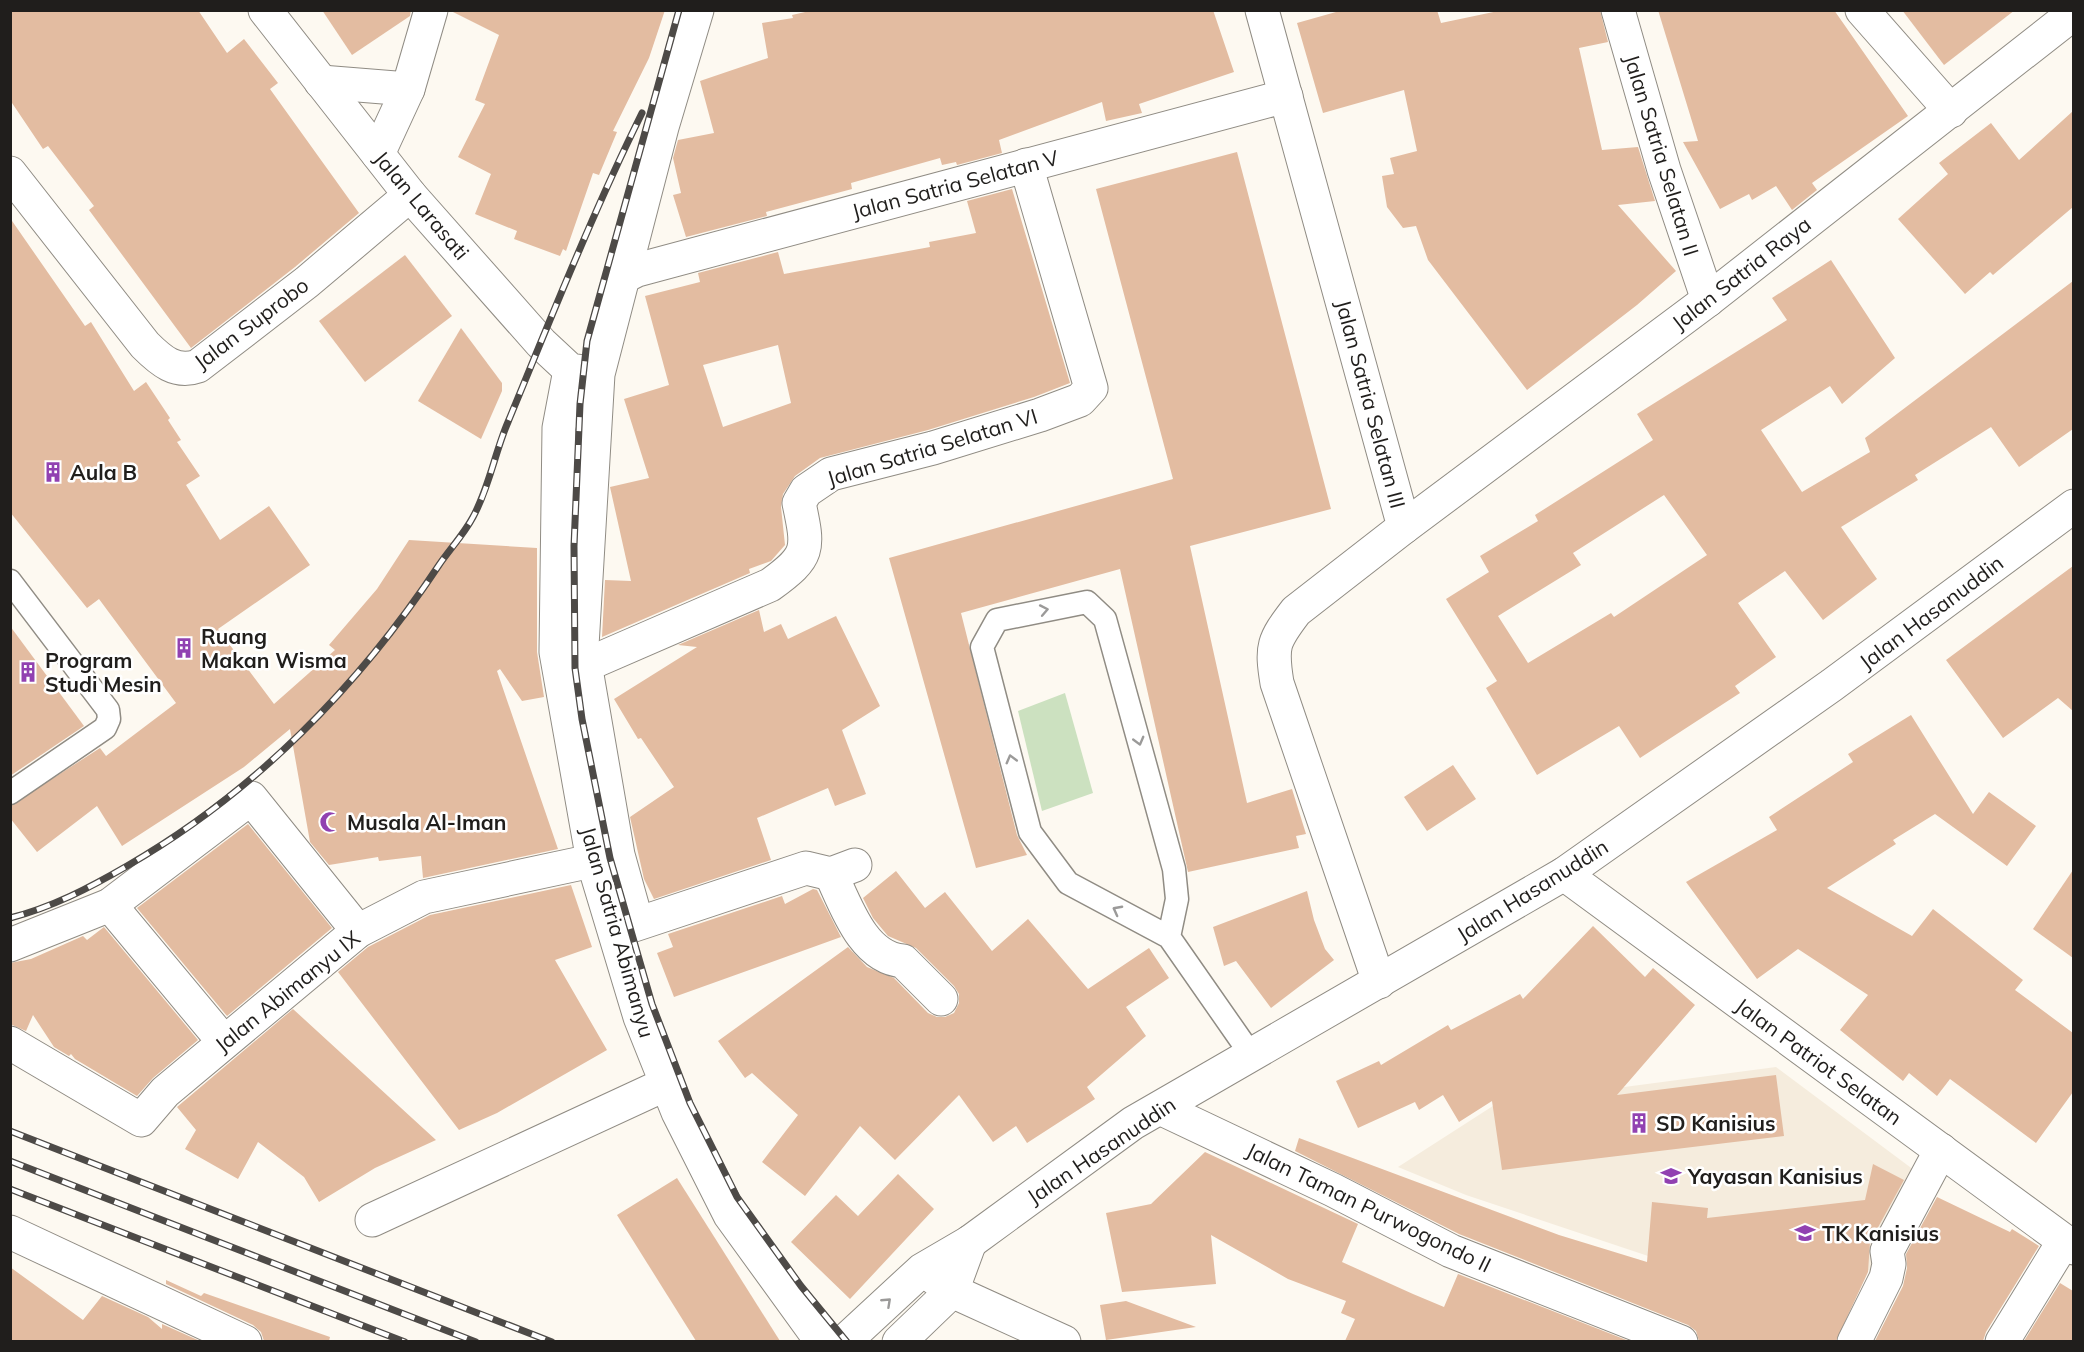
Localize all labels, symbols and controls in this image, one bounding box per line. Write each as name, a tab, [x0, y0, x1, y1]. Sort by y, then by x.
street label: Jalan Satria Selatan II	[1619, 51, 1705, 259]
street label: Jalan Satria Selatan V	[849, 144, 1062, 224]
street label: Jalan Larasati	[369, 145, 475, 265]
street label: Jalan Satria Raya	[1666, 211, 1816, 335]
street label: Jalan Suprobo	[189, 271, 313, 375]
street label: Jalan Satria Selatan III	[1331, 297, 1411, 511]
street label: Jalan Satria Selatan VI	[824, 403, 1040, 491]
place label: Aula B	[70, 459, 137, 485]
building icon: Aula B	[41, 460, 65, 484]
street label: Jalan Hasanuddin	[1854, 549, 2008, 675]
one-way arrow	[1039, 604, 1049, 617]
place label: Ruang Makan Wisma	[201, 623, 347, 673]
building icon: Ruang Makan Wisma	[172, 636, 196, 660]
place label: Program Studi Mesin	[45, 647, 162, 697]
building icon: Program Studi Mesin	[16, 660, 40, 684]
one-way arrow	[1132, 735, 1144, 746]
one-way arrow	[1006, 754, 1019, 764]
place label: Musala Al-Iman	[347, 809, 507, 835]
mosque icon: Musala Al-Iman	[318, 810, 342, 834]
street label: Jalan Satria Abimanyu	[575, 824, 661, 1040]
street label: Jalan Hasanuddin	[1452, 833, 1612, 947]
one-way arrow	[1113, 905, 1124, 917]
street label: Jalan Abimanyu IX	[209, 924, 365, 1057]
street label: Jalan Patriot Selatan	[1731, 992, 1907, 1130]
street label: Jalan Hasanuddin	[1022, 1091, 1180, 1209]
place label: SD Kanisius	[1656, 1110, 1776, 1136]
building icon: SD Kanisius	[1627, 1111, 1651, 1135]
street label: Jalan Taman Purwogondo II	[1242, 1136, 1496, 1278]
place label: Yayasan Kanisius	[1687, 1163, 1863, 1189]
school or university icon: Yayasan Kanisius	[1659, 1164, 1683, 1188]
place label: TK Kanisius	[1822, 1220, 1939, 1246]
school or university icon: TK Kanisius	[1793, 1221, 1817, 1245]
one-way arrow	[881, 1298, 891, 1309]

